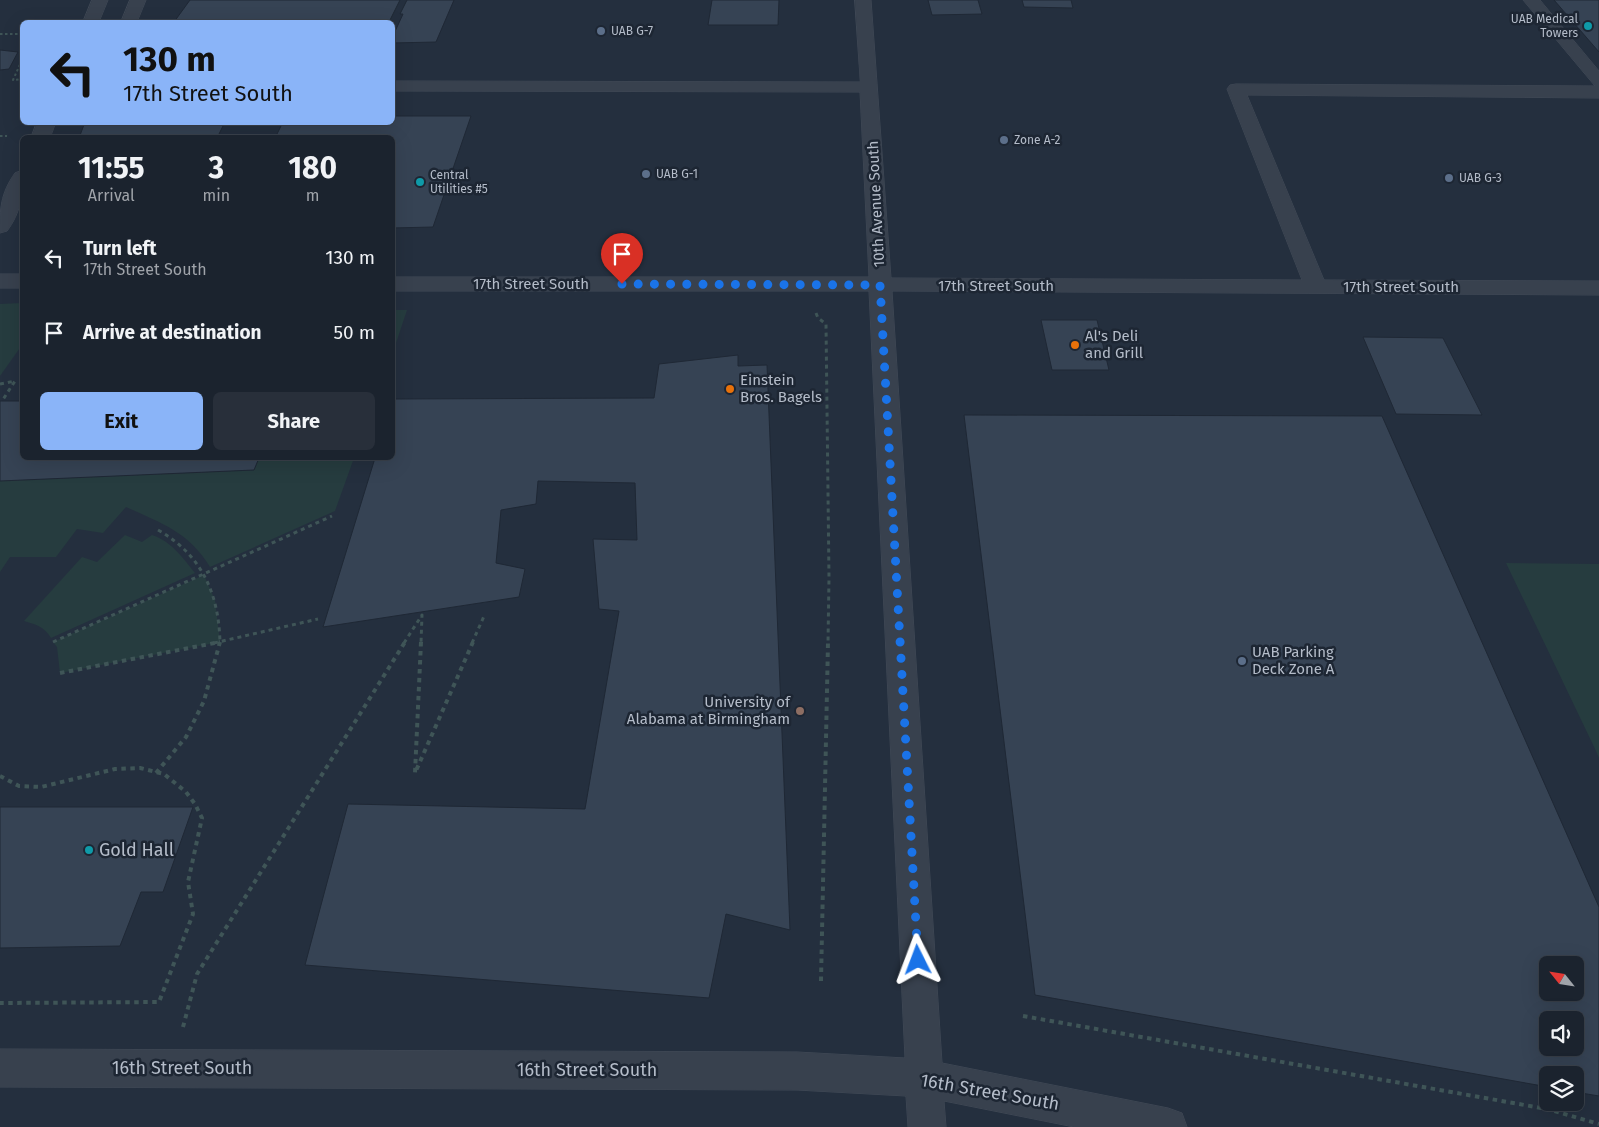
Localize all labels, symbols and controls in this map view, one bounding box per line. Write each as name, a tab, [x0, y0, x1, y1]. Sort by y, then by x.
place label: UAB Medical Towers	[1511, 12, 1578, 40]
marker: UAB Medical Towers	[1582, 20, 1594, 32]
place label: UAB G-7	[611, 24, 653, 38]
marker: UAB G-7	[595, 25, 607, 37]
text: 130 m	[123, 38, 216, 80]
icon: left	[40, 40, 105, 105]
text: 17th Street South	[123, 80, 293, 107]
place label: Zone A-2	[1014, 133, 1061, 147]
marker: Zone A-2	[998, 134, 1010, 146]
street label: 10th Avenue South	[864, 140, 888, 268]
text: 11:55	[78, 150, 145, 186]
text: 3	[209, 150, 224, 186]
text: 180	[288, 150, 337, 186]
place label: UAB G-1	[656, 167, 698, 181]
place label: Central Utilities #5	[430, 168, 488, 196]
marker: UAB G-1	[640, 168, 652, 180]
place label: UAB G-3	[1459, 171, 1502, 185]
marker: UAB G-3	[1443, 172, 1455, 184]
marker: Central Utilities #5	[414, 176, 426, 188]
text: Arrival	[88, 186, 135, 205]
text: min	[203, 186, 230, 205]
text: m	[306, 186, 319, 205]
pin	[601, 233, 643, 284]
text: Turn left	[83, 237, 157, 260]
icon: arrive	[608, 240, 636, 268]
icon: left	[40, 244, 68, 272]
text: 130 m	[325, 246, 375, 269]
text: 17th Street South	[83, 260, 207, 279]
street label: 17th Street South	[473, 275, 589, 293]
street label: 17th Street South	[938, 277, 1054, 295]
street label: 17th Street South	[1343, 278, 1459, 296]
icon: arrive	[40, 319, 68, 347]
text: Arrive at destination	[83, 321, 262, 344]
text: 50 m	[334, 321, 375, 344]
place label: Al's Deli and Grill	[1085, 327, 1144, 362]
marker: Al's Deli and Grill	[1069, 339, 1081, 351]
place label: Einstein Bros. Bagels	[740, 371, 822, 406]
marker: Einstein Bros. Bagels	[724, 383, 736, 395]
button: Exit	[40, 392, 203, 450]
button: Share	[213, 392, 375, 450]
place label: UAB Parking Deck Zone A	[1252, 643, 1335, 678]
marker: UAB Parking Deck Zone A	[1236, 655, 1248, 667]
place label: University of Alabama at Birmingham	[627, 693, 791, 728]
marker: University of Alabama at Birmingham	[794, 705, 806, 717]
place label: Gold Hall	[99, 839, 174, 861]
marker: Gold Hall	[83, 844, 95, 856]
position arrow	[891, 933, 943, 985]
north arrow	[1539, 956, 1584, 1001]
map controls	[1539, 956, 1584, 1111]
button: sound	[1539, 1011, 1584, 1056]
street label: 16th Street South	[112, 1057, 252, 1079]
street label: 16th Street South	[517, 1059, 657, 1081]
button: layers	[1539, 1066, 1584, 1111]
street label: 16th Street South	[919, 1069, 1061, 1115]

